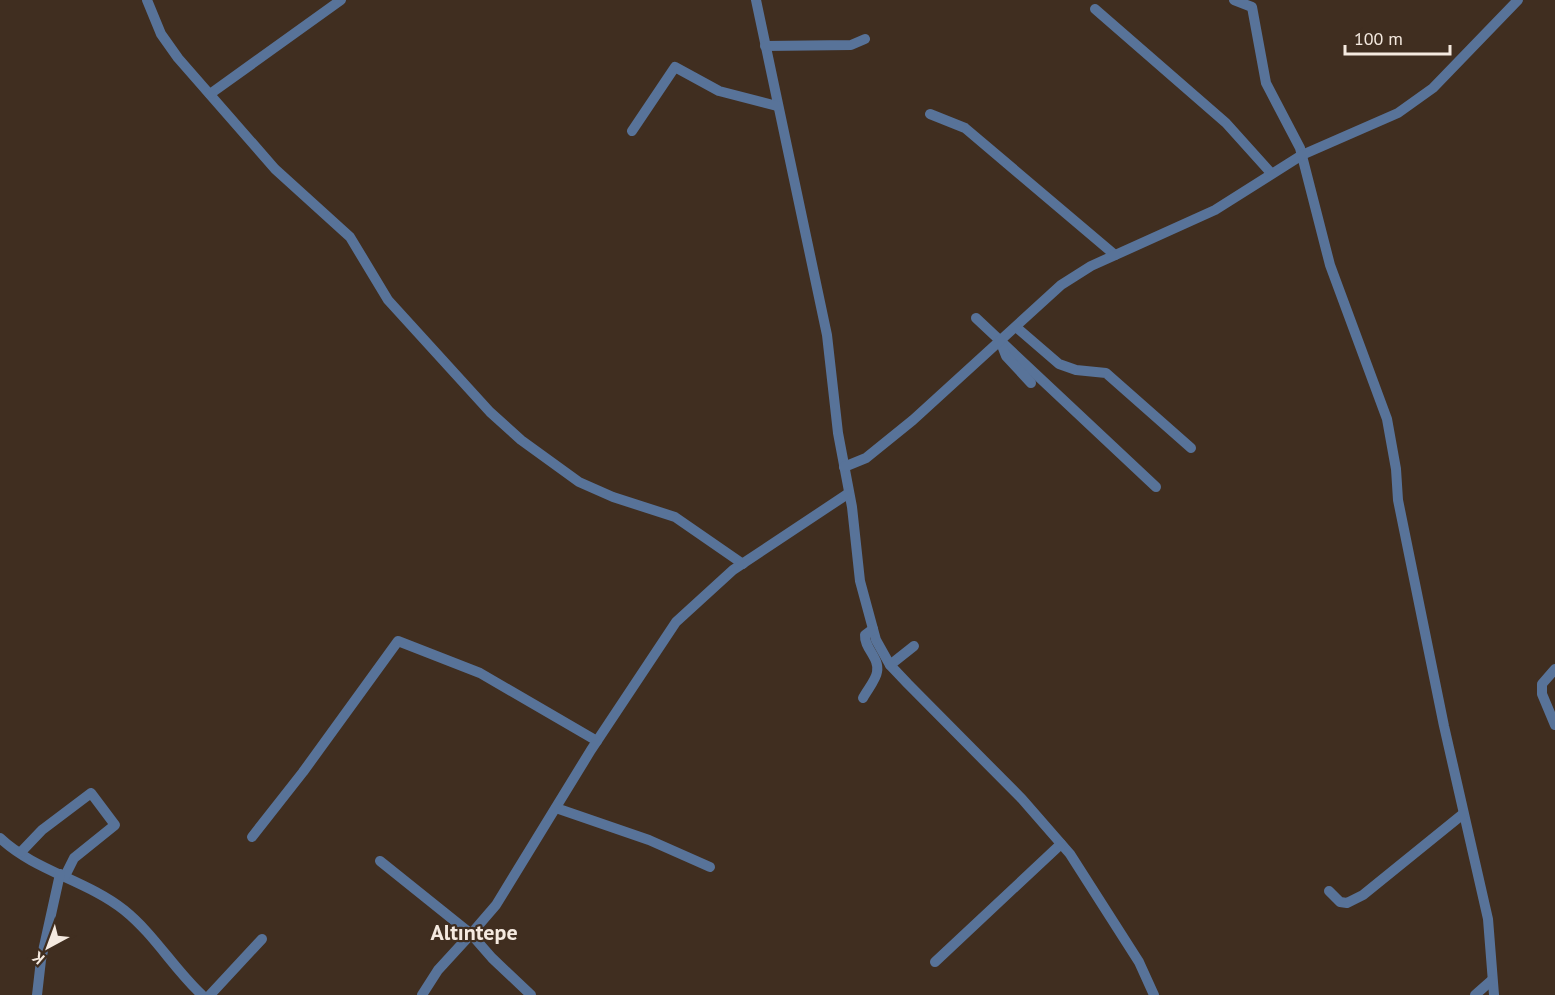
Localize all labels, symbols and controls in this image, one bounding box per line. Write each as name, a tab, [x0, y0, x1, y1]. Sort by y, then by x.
scale bar	[1345, 18, 1450, 56]
text: 100 m	[1354, 27, 1403, 50]
north arrow	[18, 917, 78, 977]
district label: Altıntepe	[430, 918, 518, 946]
text: K	[28, 947, 48, 969]

